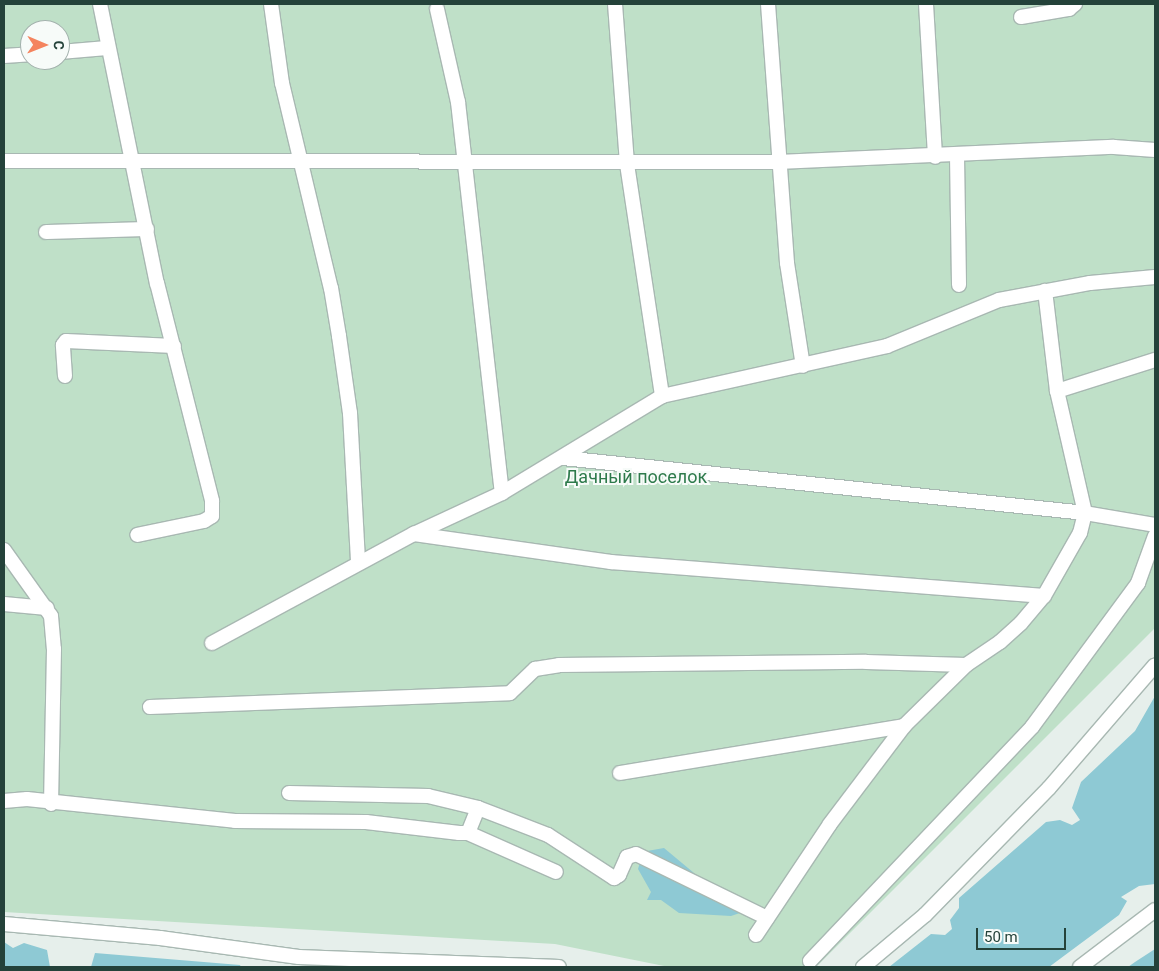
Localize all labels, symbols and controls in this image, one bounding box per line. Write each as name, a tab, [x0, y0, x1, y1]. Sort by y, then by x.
north arrow	[20, 20, 70, 70]
text: С	[51, 41, 67, 50]
park label: Дачный поселок	[565, 466, 707, 488]
scale bar	[979, 918, 1069, 950]
text: 50 m	[984, 928, 1018, 946]

